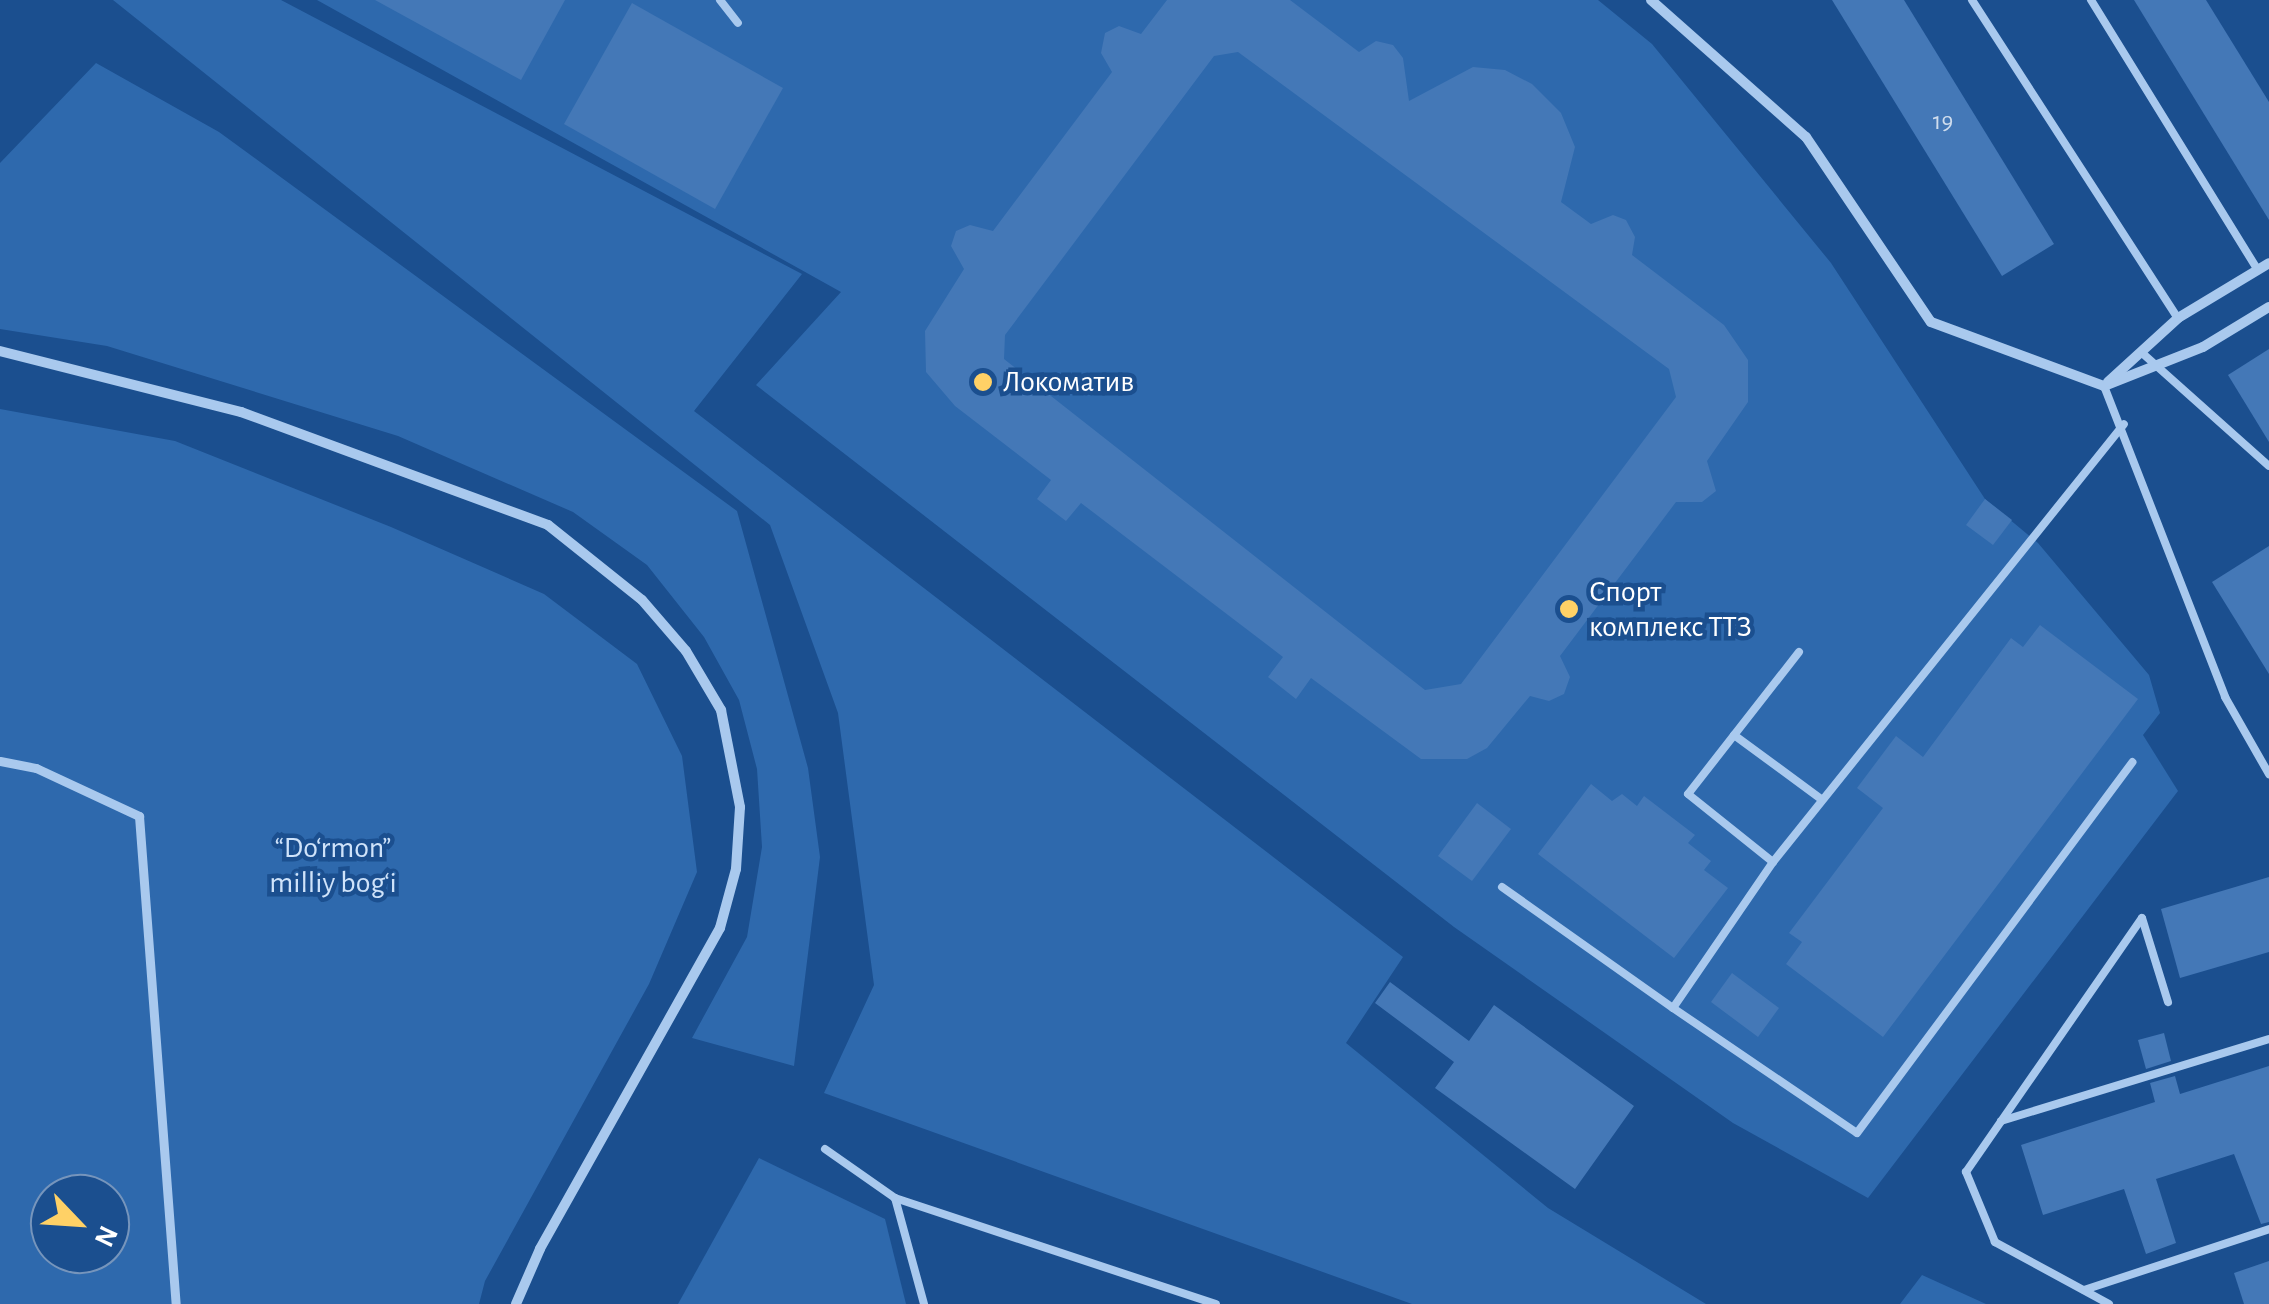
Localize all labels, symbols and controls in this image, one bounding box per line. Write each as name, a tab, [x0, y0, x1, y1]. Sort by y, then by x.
house number: 19	[1933, 107, 1953, 137]
place label: Локоматив	[1003, 364, 1134, 400]
marker: Локоматив	[972, 371, 994, 393]
place label: Спорт комплекс ТТЗ	[1589, 574, 1752, 644]
marker: Спорт комплекс ТТЗ	[1558, 598, 1580, 620]
park label: “Do‘rmon” milliy bog‘i	[269, 830, 397, 900]
north arrow	[30, 1174, 130, 1274]
text: N	[89, 1221, 122, 1251]

